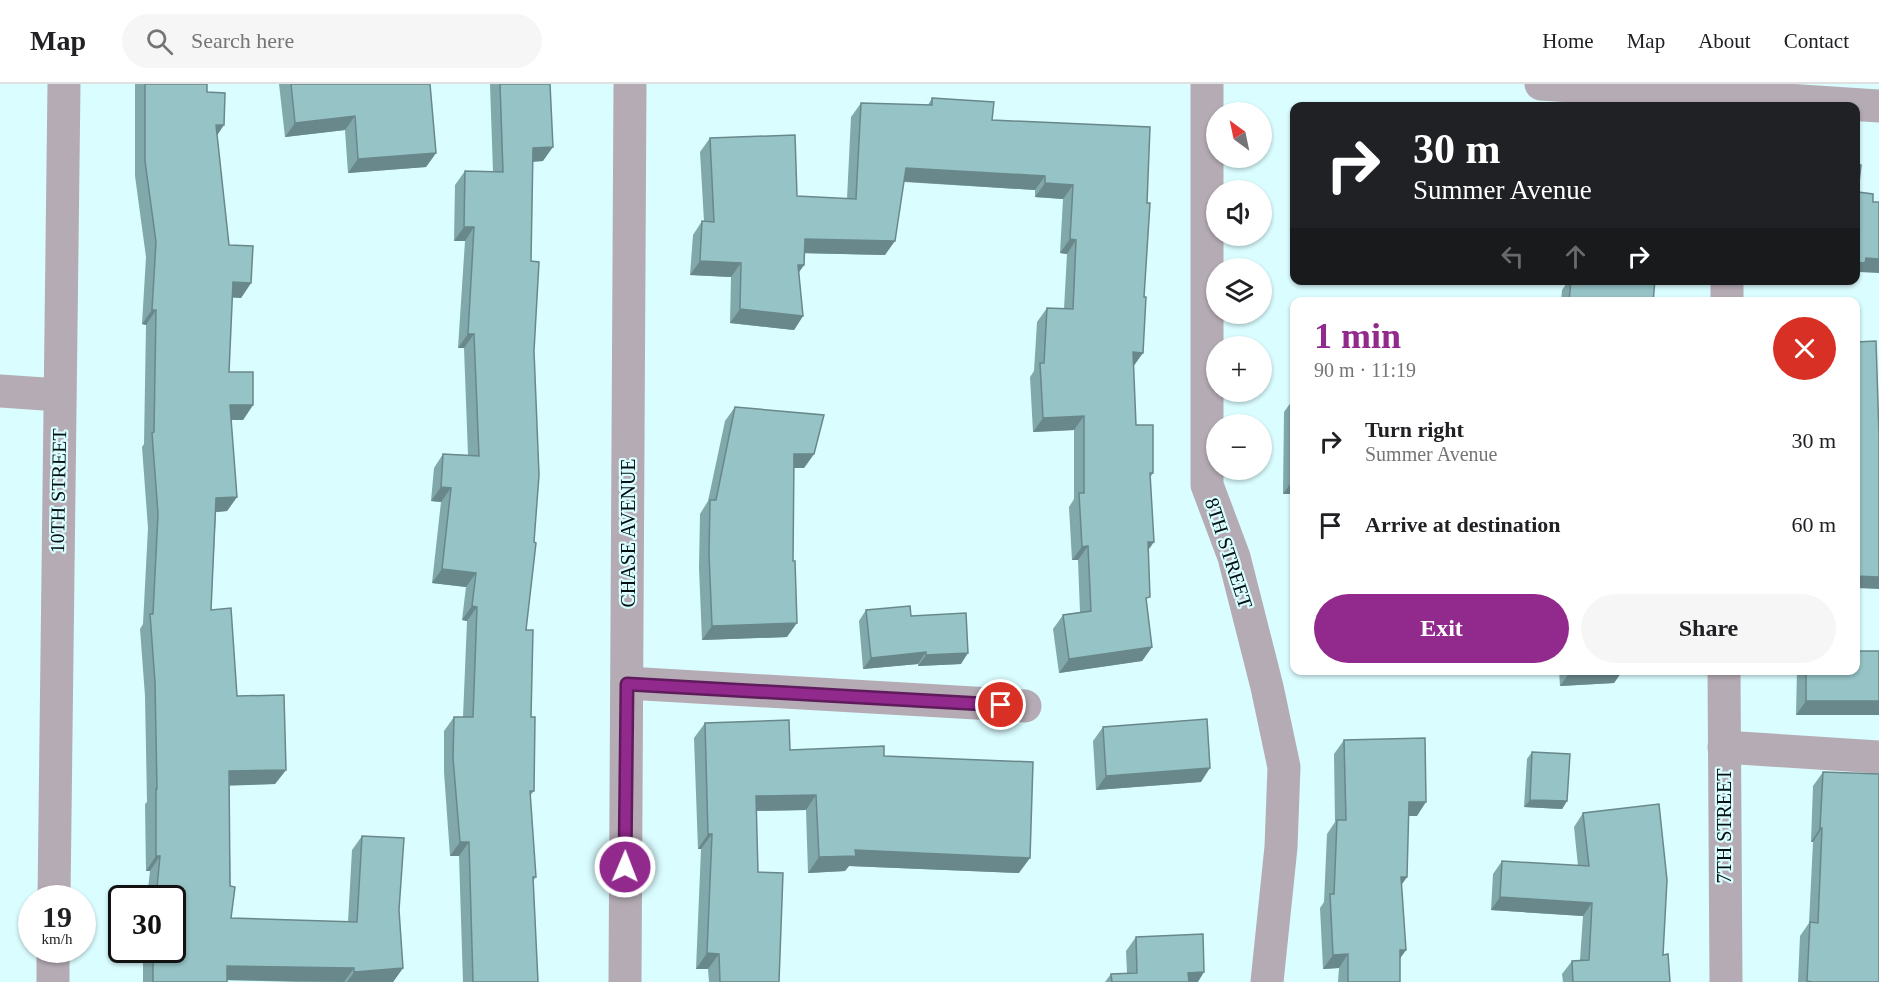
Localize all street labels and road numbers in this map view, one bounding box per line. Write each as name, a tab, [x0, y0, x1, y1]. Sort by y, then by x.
street label: 10TH STREET	[46, 428, 70, 554]
street label: CHASE AVENUE	[617, 458, 639, 608]
street label: 8TH STREET	[1201, 495, 1257, 611]
street label: 7TH STREET	[1713, 769, 1735, 884]

